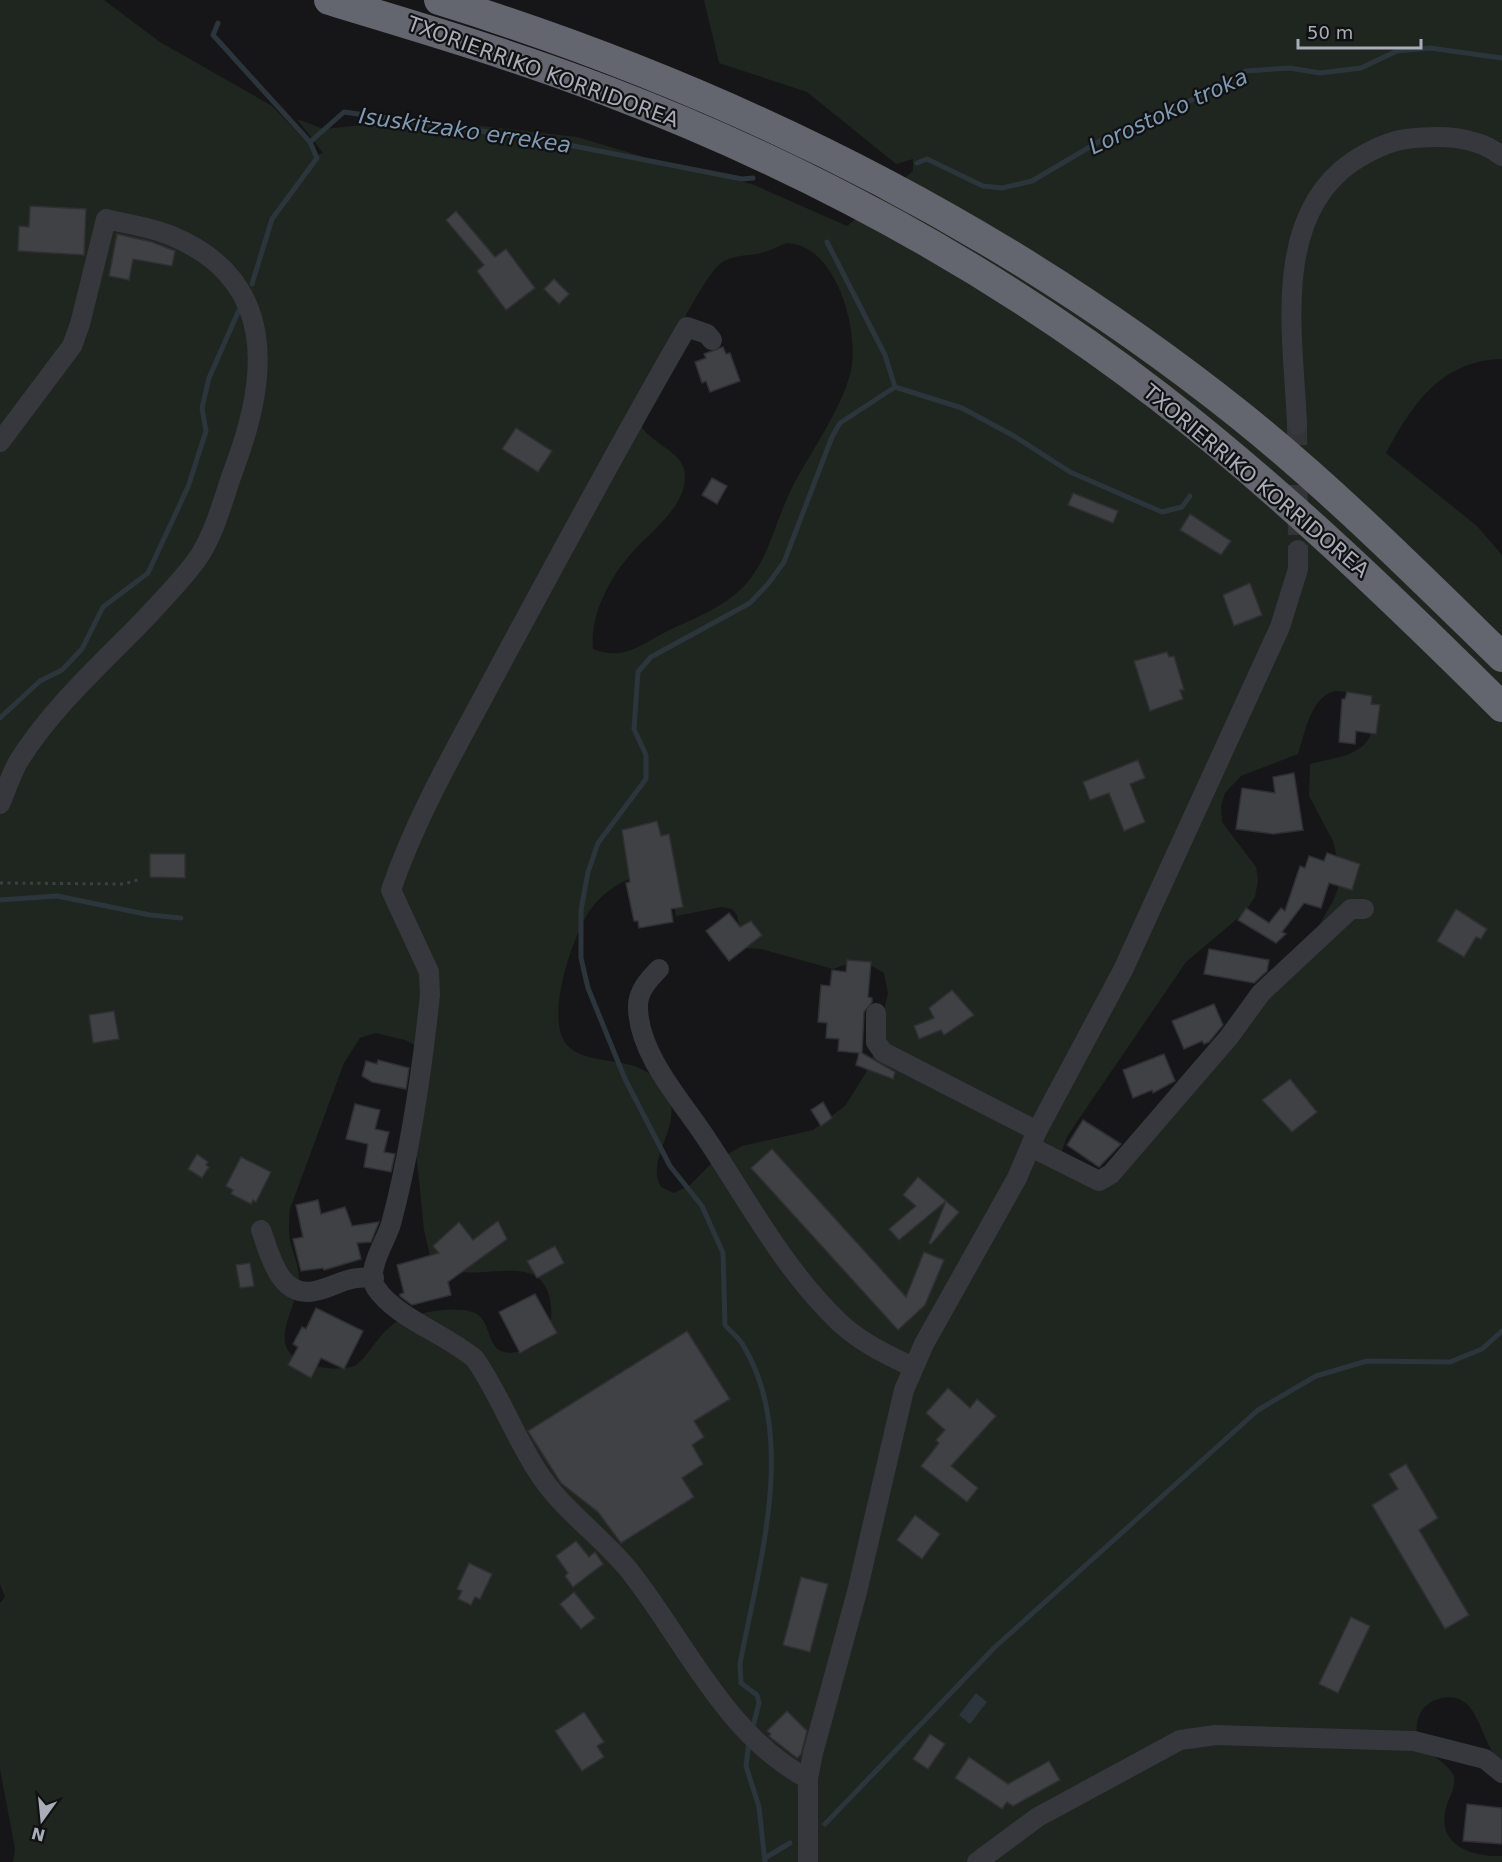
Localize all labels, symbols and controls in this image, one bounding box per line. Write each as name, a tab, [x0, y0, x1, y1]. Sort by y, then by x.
street label: TXORIERRIKO KORRIDOREA	[403, 11, 683, 133]
scale bar	[1298, 12, 1421, 50]
text: 50 m	[1307, 22, 1353, 43]
water label: Lorostoko troka	[1085, 64, 1252, 159]
water label: Isuskitzako errekea	[357, 103, 573, 158]
street label: TXORIERRIKO KORRIDOREA	[1138, 379, 1374, 583]
north arrow	[12, 1790, 72, 1850]
text: N	[29, 1823, 47, 1845]

